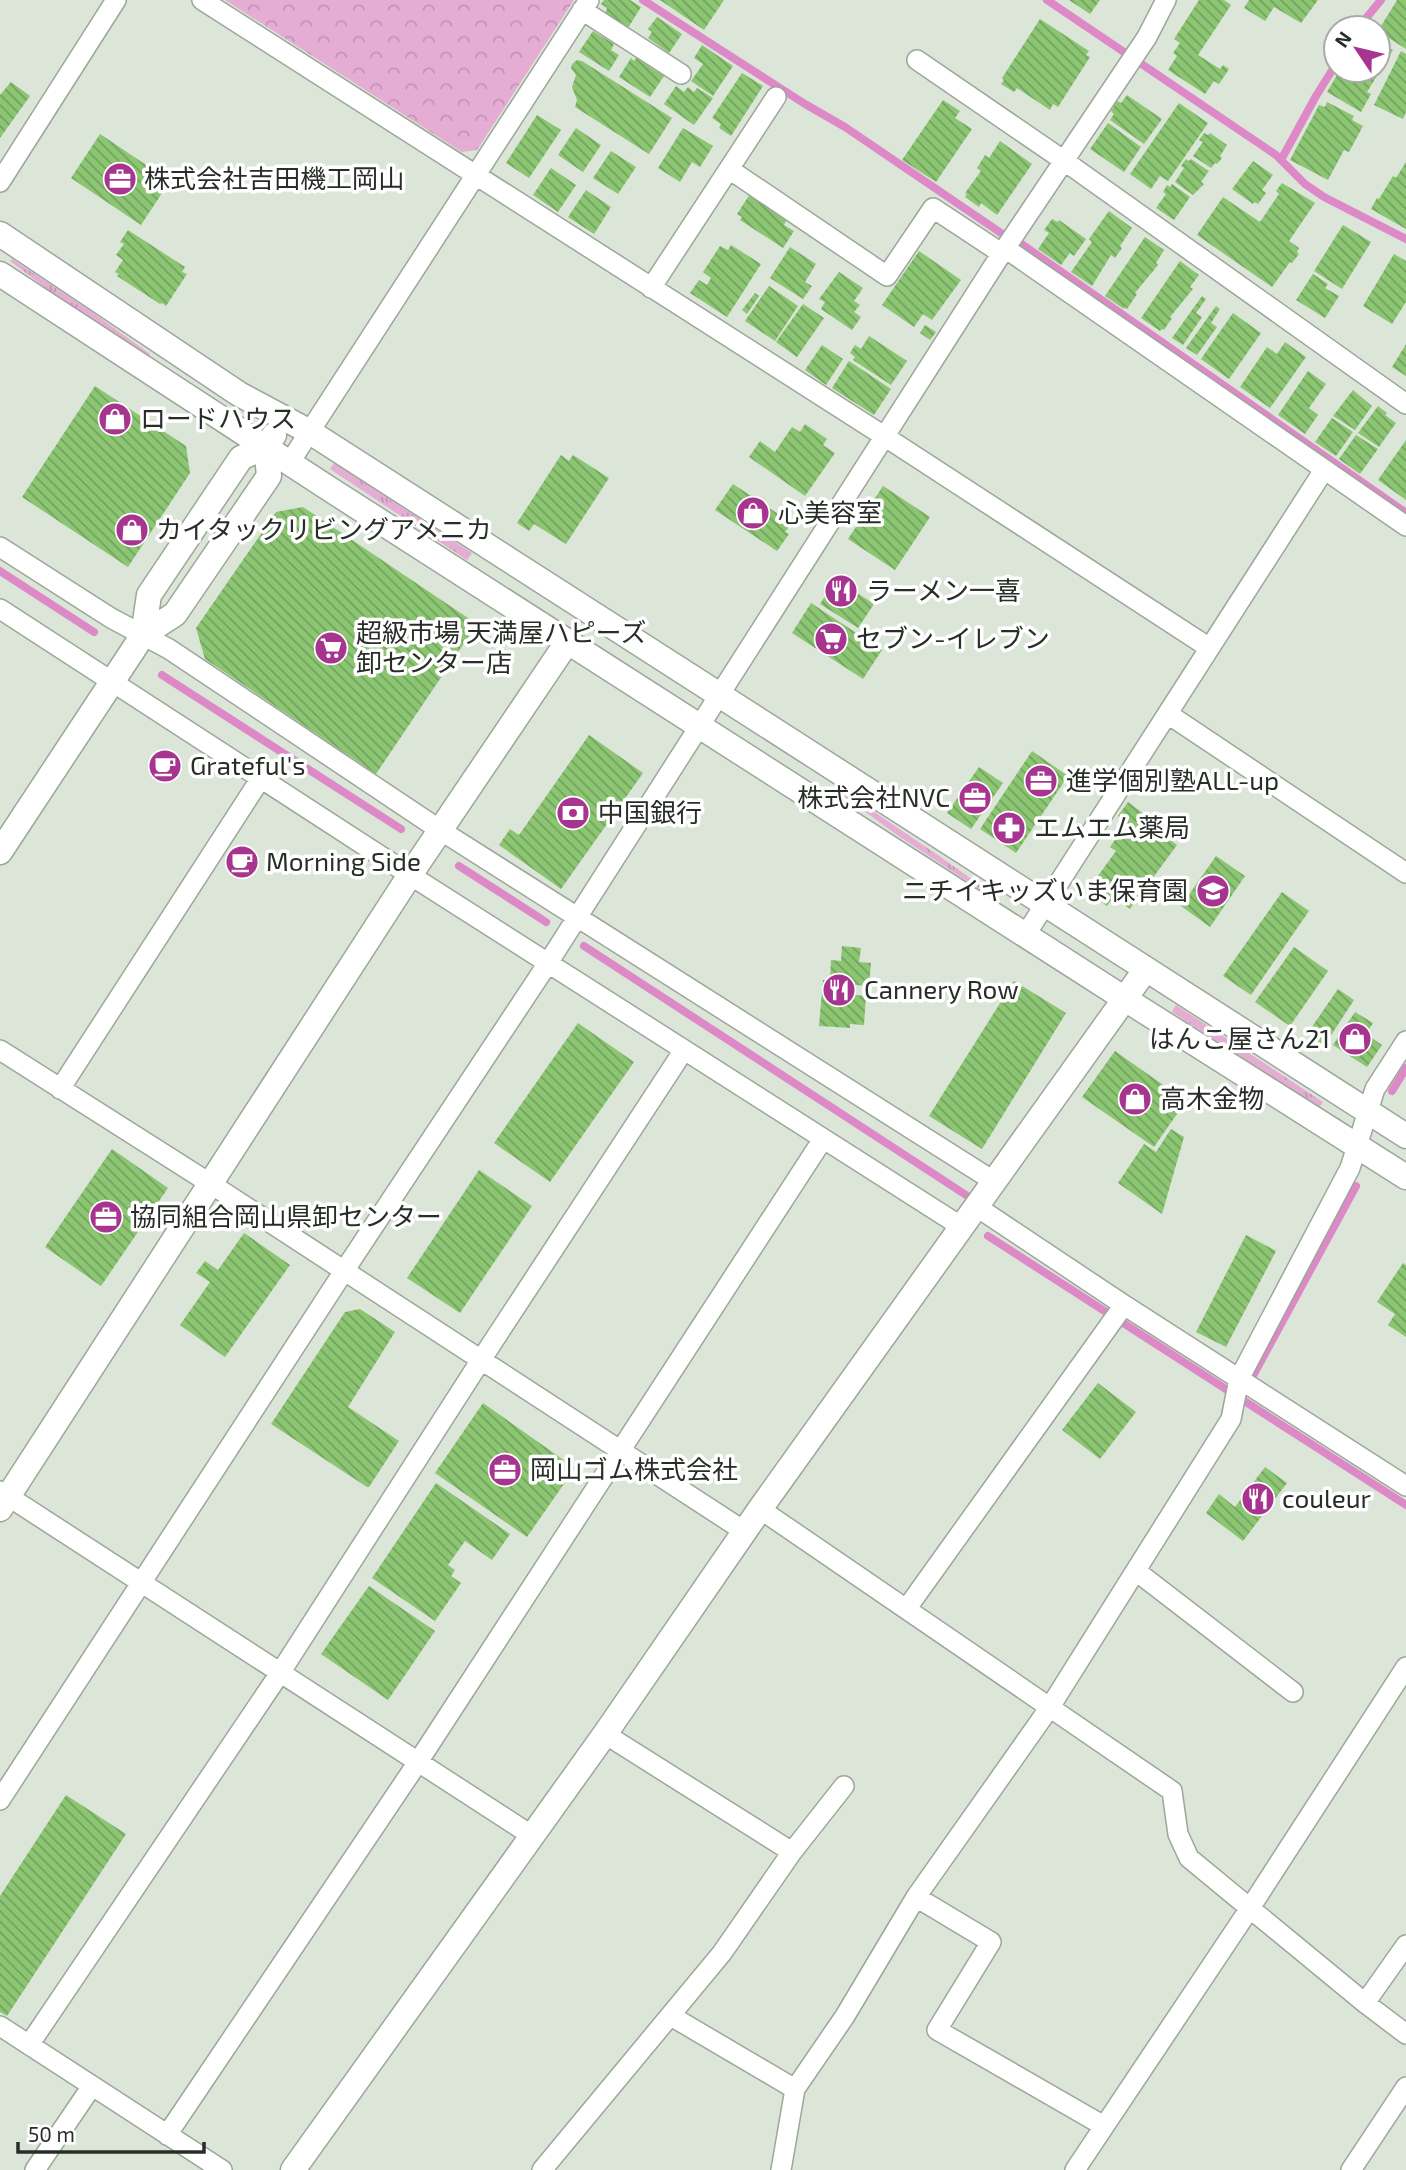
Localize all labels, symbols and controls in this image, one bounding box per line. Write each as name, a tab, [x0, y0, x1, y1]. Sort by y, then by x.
north arrow	[1322, 14, 1392, 84]
text: N	[1329, 27, 1356, 51]
office icon: 株式会社吉田機工岡山	[101, 160, 139, 198]
place label: 株式会社吉田機工岡山	[144, 162, 404, 193]
shop icon: ロードハウス	[96, 400, 134, 438]
place label: ロードハウス	[140, 402, 296, 433]
shop icon: 心美容室	[734, 494, 772, 532]
place label: 心美容室	[778, 496, 882, 527]
shop icon: カイタックリビングアメニカ	[113, 511, 151, 549]
place label: カイタックリビングアメニカ	[156, 513, 492, 544]
restaurant icon: ラーメン一喜	[822, 572, 860, 610]
place label: ラーメン一喜	[866, 574, 1021, 605]
place label: 超級市場 天満屋ハピーズ 卸センター店	[356, 616, 647, 677]
supermarket icon: セブン-イレブン	[812, 620, 850, 658]
place label: セブン-イレブン	[856, 622, 1050, 653]
supermarket icon: 超級市場 天満屋ハピーズ 卸センター店	[312, 629, 350, 667]
cafe icon: Grateful's	[146, 747, 184, 785]
place label: Grateful's	[190, 749, 305, 780]
office icon: 進学個別塾ALL-up	[1022, 762, 1060, 800]
place label: 進学個別塾ALL-up	[1066, 764, 1279, 795]
office icon: 株式会社NVC	[956, 779, 994, 817]
place label: 株式会社NVC	[797, 781, 950, 812]
bank icon: 中国銀行	[554, 794, 592, 832]
place label: 中国銀行	[598, 796, 702, 827]
pharmacy icon: エムエム薬局	[990, 809, 1028, 847]
place label: エムエム薬局	[1034, 811, 1190, 842]
cafe icon: Morning Side	[223, 843, 261, 881]
place label: Morning Side	[266, 845, 421, 876]
school or university icon: ニチイキッズいま保育園	[1194, 872, 1232, 910]
place label: ニチイキッズいま保育園	[902, 874, 1188, 905]
restaurant icon: Cannery Row	[820, 971, 858, 1009]
place label: Cannery Row	[864, 973, 1019, 1004]
shop icon: はんこ屋さん21	[1336, 1020, 1374, 1058]
place label: はんこ屋さん21	[1149, 1022, 1330, 1053]
shop icon: 高木金物	[1116, 1080, 1154, 1118]
place label: 高木金物	[1160, 1082, 1264, 1113]
office icon: 協同組合岡山県卸センター	[87, 1198, 125, 1236]
place label: 協同組合岡山県卸センター	[130, 1200, 442, 1231]
office icon: 岡山ゴム株式会社	[486, 1451, 524, 1489]
place label: 岡山ゴム株式会社	[530, 1453, 738, 1484]
restaurant icon: couleur	[1239, 1480, 1277, 1518]
place label: couleur	[1282, 1482, 1371, 1513]
scale bar	[18, 2110, 203, 2154]
text: 50 m	[28, 2121, 75, 2146]

